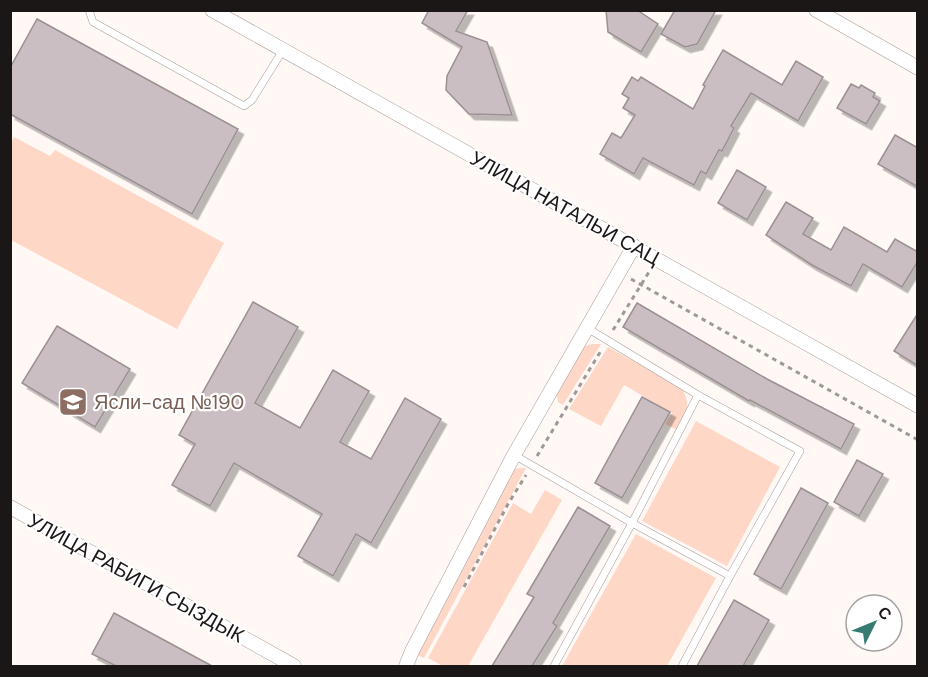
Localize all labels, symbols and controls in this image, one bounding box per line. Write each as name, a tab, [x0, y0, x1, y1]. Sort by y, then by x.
street label: УЛИЦА НАТАЛЬИ САЦ	[466, 145, 664, 271]
school or university icon: Ясли-сад №190	[57, 386, 89, 418]
place label: Ясли-сад №190	[94, 389, 244, 415]
street label: УЛИЦА РАБИГИ СЫЗДЫК	[23, 508, 249, 649]
north arrow	[844, 593, 904, 653]
text: С	[873, 602, 897, 625]

